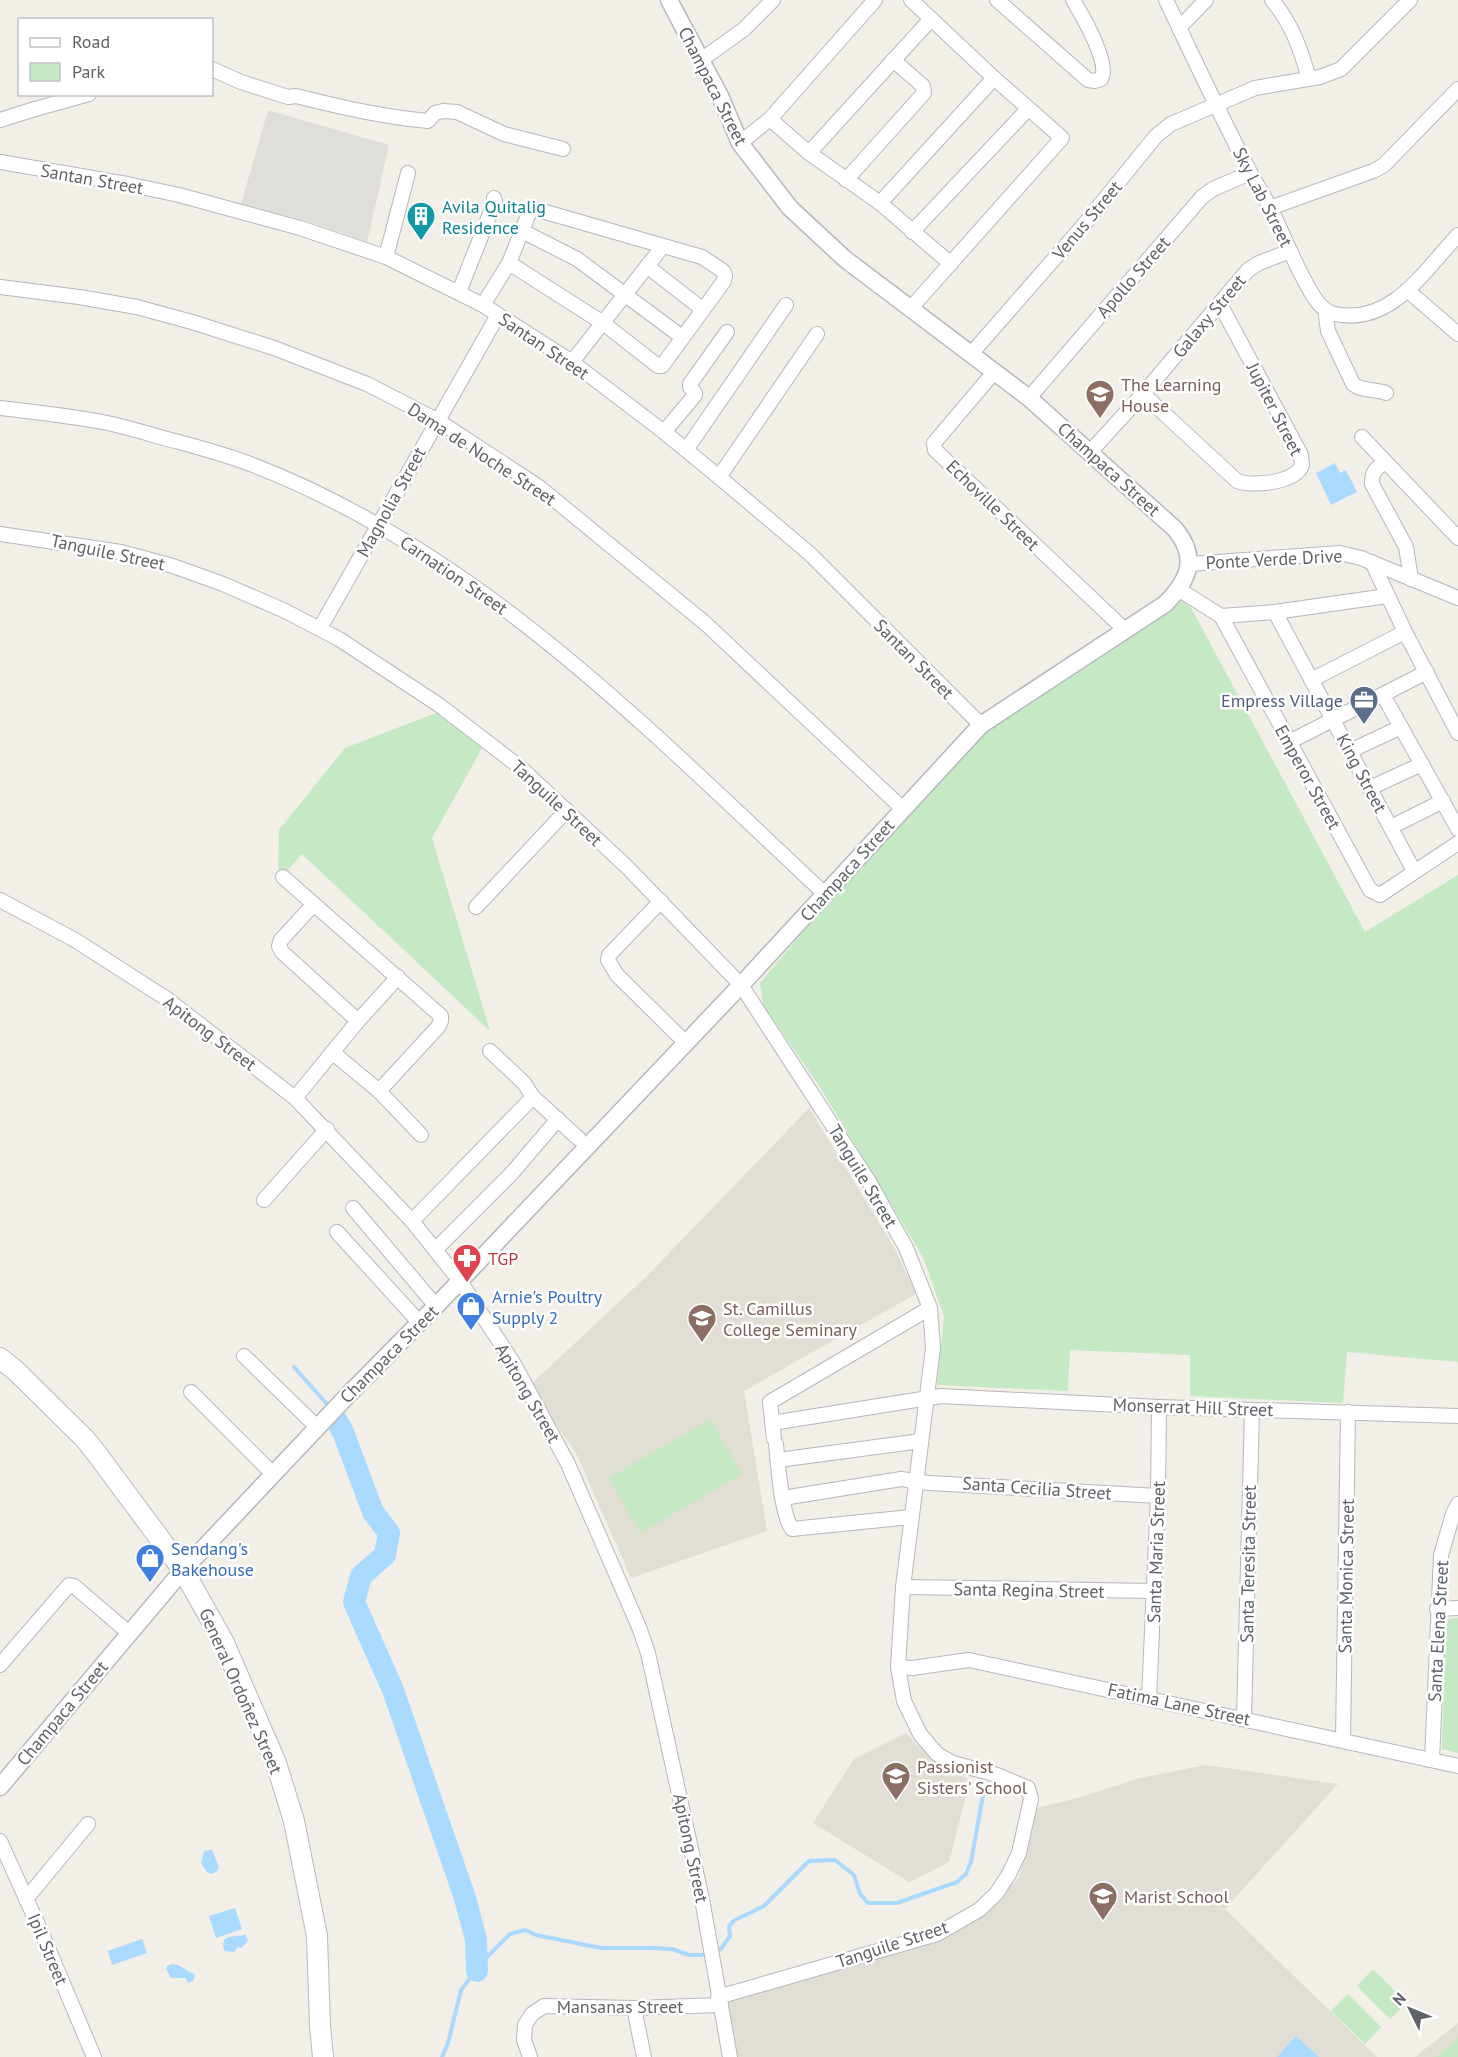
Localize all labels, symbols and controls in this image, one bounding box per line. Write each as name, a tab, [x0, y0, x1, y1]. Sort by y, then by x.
legend	[18, 18, 213, 96]
street label: Champaca Street	[673, 23, 753, 149]
text: Road	[72, 30, 110, 53]
text: Park	[72, 60, 105, 83]
street label: Sky Lab Street	[1228, 143, 1298, 251]
street label: Santan Street	[39, 159, 145, 199]
street label: Venus Street	[1047, 176, 1127, 265]
place label: Avila Quitalig Residence	[442, 195, 546, 239]
building icon: Avila Quitalig Residence	[405, 200, 437, 242]
street label: Apollo Street	[1091, 231, 1175, 323]
street label: Galaxy Street	[1167, 270, 1251, 362]
street label: Santan Street	[494, 307, 594, 385]
street label: Jupiter Street	[1241, 358, 1308, 459]
place label: The Learning House	[1121, 373, 1221, 417]
school or university icon: The Learning House	[1084, 378, 1116, 420]
street label: Dama de Noche Street	[403, 397, 561, 511]
street label: Champaca Street	[1053, 417, 1165, 521]
street label: Magnolia Street	[351, 443, 431, 561]
street label: Echoville Street	[941, 455, 1045, 555]
street label: Tanguile Street	[49, 529, 167, 575]
street label: Carnation Street	[396, 531, 512, 619]
street label: Ponte Verde Drive	[1205, 544, 1343, 574]
street label: Santan Street	[869, 614, 959, 704]
office icon: Empress Village	[1348, 684, 1380, 726]
place label: Empress Village	[1221, 689, 1343, 712]
street label: Emperor Street	[1270, 721, 1346, 833]
street label: King Street	[1332, 730, 1392, 816]
street label: Tanguile Street	[507, 755, 607, 851]
street label: Champaca Street	[795, 814, 899, 926]
street label: Apitong Street	[159, 990, 261, 1076]
street label: Tanguile Street	[823, 1120, 903, 1232]
pharmacy icon: TGP	[451, 1242, 483, 1284]
place label: TGP	[488, 1247, 518, 1270]
place label: Arnie's Poultry Supply 2	[492, 1285, 603, 1329]
shop icon: Arnie's Poultry Supply 2	[455, 1290, 487, 1332]
place label: St. Camillus College Seminary	[723, 1297, 857, 1341]
street label: Champaca Street	[335, 1300, 443, 1408]
school or university icon: St. Camillus College Seminary	[686, 1302, 718, 1344]
street label: Apitong Street	[490, 1339, 566, 1447]
street label: Monserrat Hill Street	[1112, 1393, 1274, 1421]
street label: Santa Cecilia Street	[962, 1471, 1112, 1505]
street label: Santa Maria Street	[1142, 1481, 1170, 1623]
street label: Santa Teresita Street	[1235, 1485, 1261, 1643]
street label: Santa Monica Street	[1333, 1499, 1359, 1653]
place label: Sendang's Bakehouse	[171, 1537, 254, 1581]
shop icon: Sendang's Bakehouse	[134, 1542, 166, 1584]
street label: Santa Elena Street	[1423, 1560, 1453, 1702]
street label: Santa Regina Street	[953, 1577, 1105, 1603]
street label: General Ordoñez Street	[194, 1605, 288, 1777]
street label: Champaca Street	[11, 1656, 113, 1770]
street label: Fatima Lane Street	[1106, 1678, 1252, 1730]
place label: Passionist Sisters' School	[917, 1755, 1028, 1799]
school or university icon: Passionist Sisters' School	[880, 1760, 912, 1802]
street label: Apitong Street	[668, 1791, 714, 1905]
school or university icon: Marist School	[1087, 1880, 1119, 1922]
place label: Marist School	[1124, 1885, 1229, 1908]
street label: Ipil Street	[23, 1910, 73, 1988]
street label: Tanguile Street	[833, 1915, 951, 1973]
north arrow	[1380, 1979, 1440, 2039]
text: N	[1388, 1988, 1410, 2009]
street label: Mansanas Street	[557, 1995, 683, 2018]

